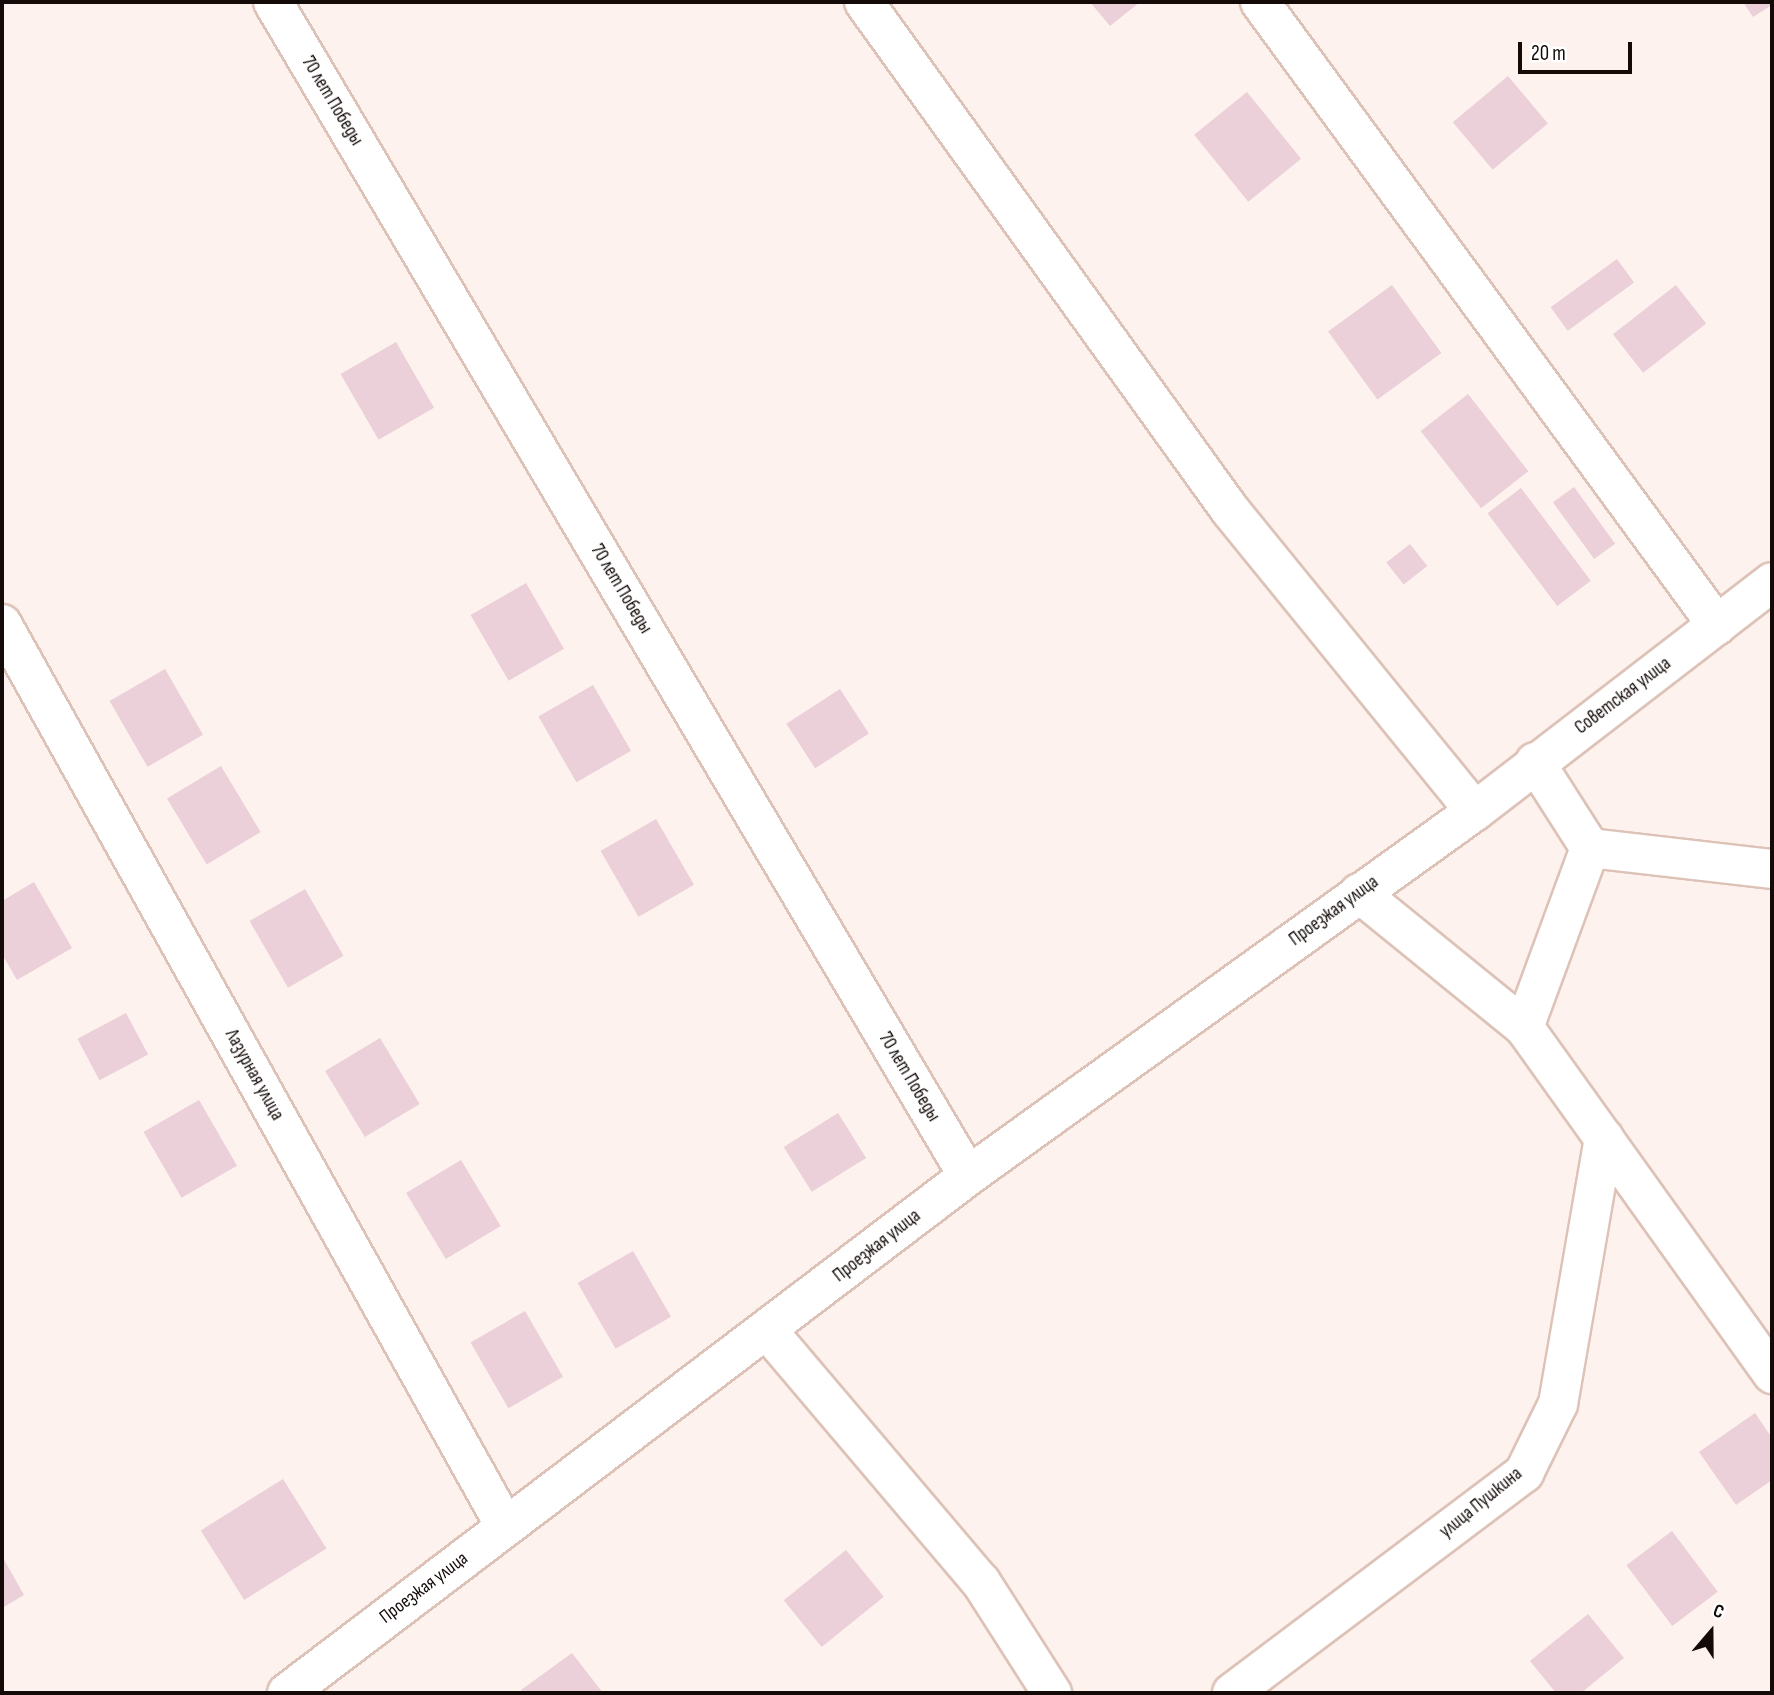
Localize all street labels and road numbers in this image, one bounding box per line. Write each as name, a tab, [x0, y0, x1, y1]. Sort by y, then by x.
street label: 70 лет Победы	[296, 52, 368, 150]
street label: 70 лет Победы	[585, 540, 657, 638]
street label: Советская улица	[1571, 653, 1675, 739]
street label: Проезжая улица	[1285, 871, 1383, 951]
street label: Лазурная улица	[220, 1026, 288, 1124]
street label: 70 лет Победы	[873, 1028, 945, 1126]
street label: Проезжая улица	[829, 1205, 925, 1287]
street label: улица Пушкина	[1435, 1463, 1527, 1543]
street label: Проезжая улица	[375, 1547, 473, 1629]

